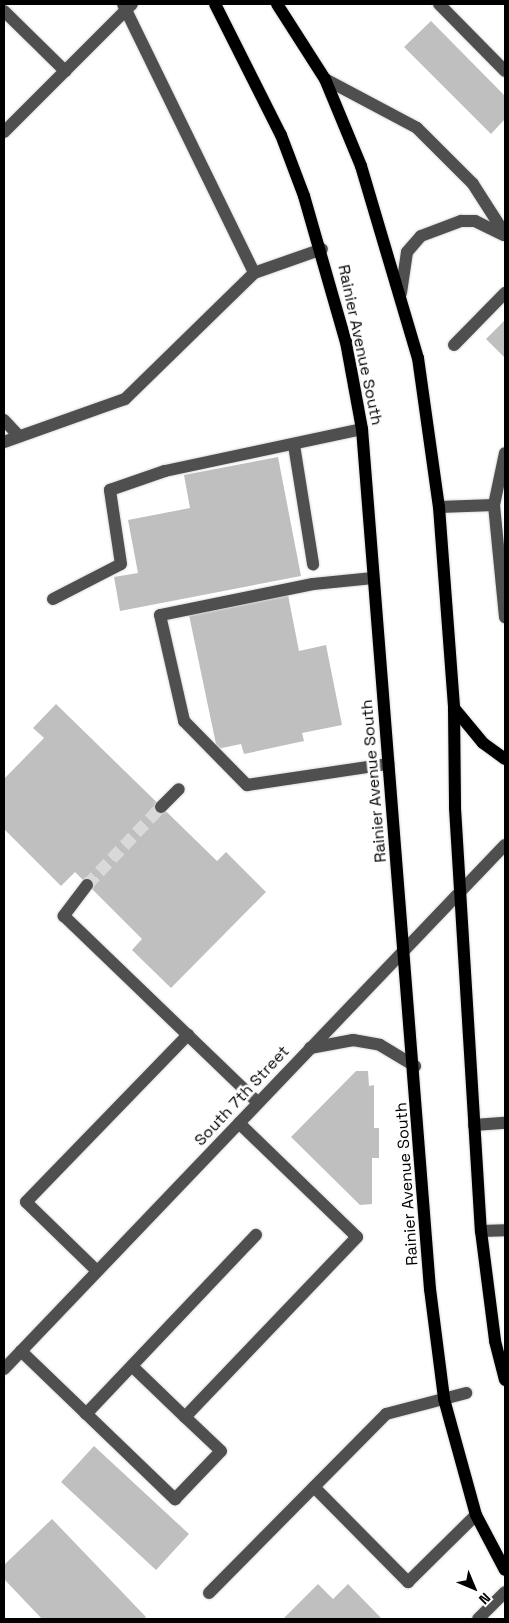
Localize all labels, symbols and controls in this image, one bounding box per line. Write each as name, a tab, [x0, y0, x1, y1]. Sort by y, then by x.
street label: Rainier Avenue South	[334, 263, 386, 427]
street label: Rainier Avenue South	[357, 699, 391, 863]
street label: South 7th Street	[191, 1042, 293, 1150]
street label: Rainier Avenue South	[392, 1102, 422, 1266]
north arrow	[449, 1563, 499, 1613]
text: N	[475, 1589, 494, 1608]

